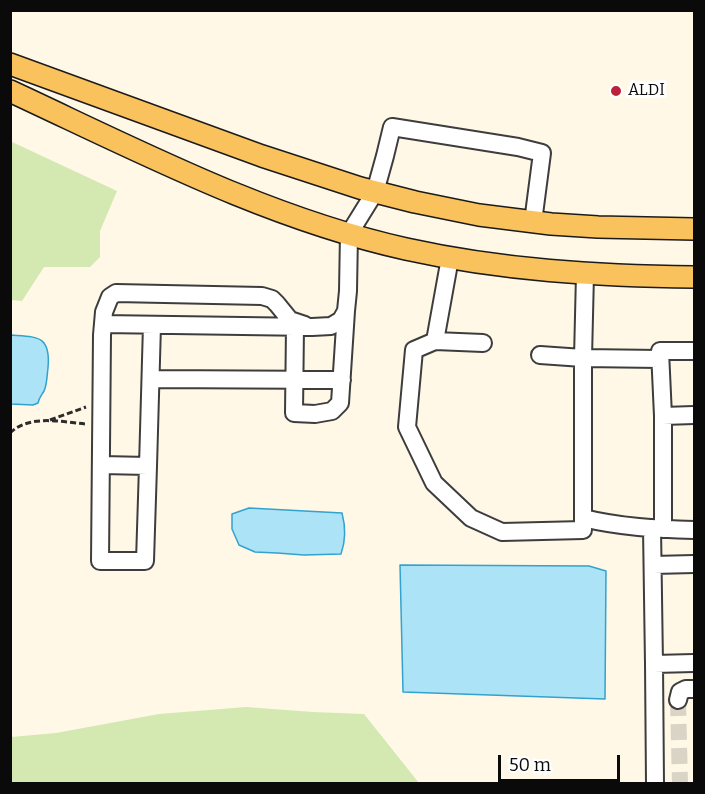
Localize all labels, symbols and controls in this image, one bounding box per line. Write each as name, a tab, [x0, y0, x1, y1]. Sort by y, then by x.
place label: ALDI	[628, 81, 665, 101]
marker: ALDI	[609, 84, 623, 98]
scale bar	[501, 743, 622, 781]
text: 50 m	[509, 754, 551, 776]

